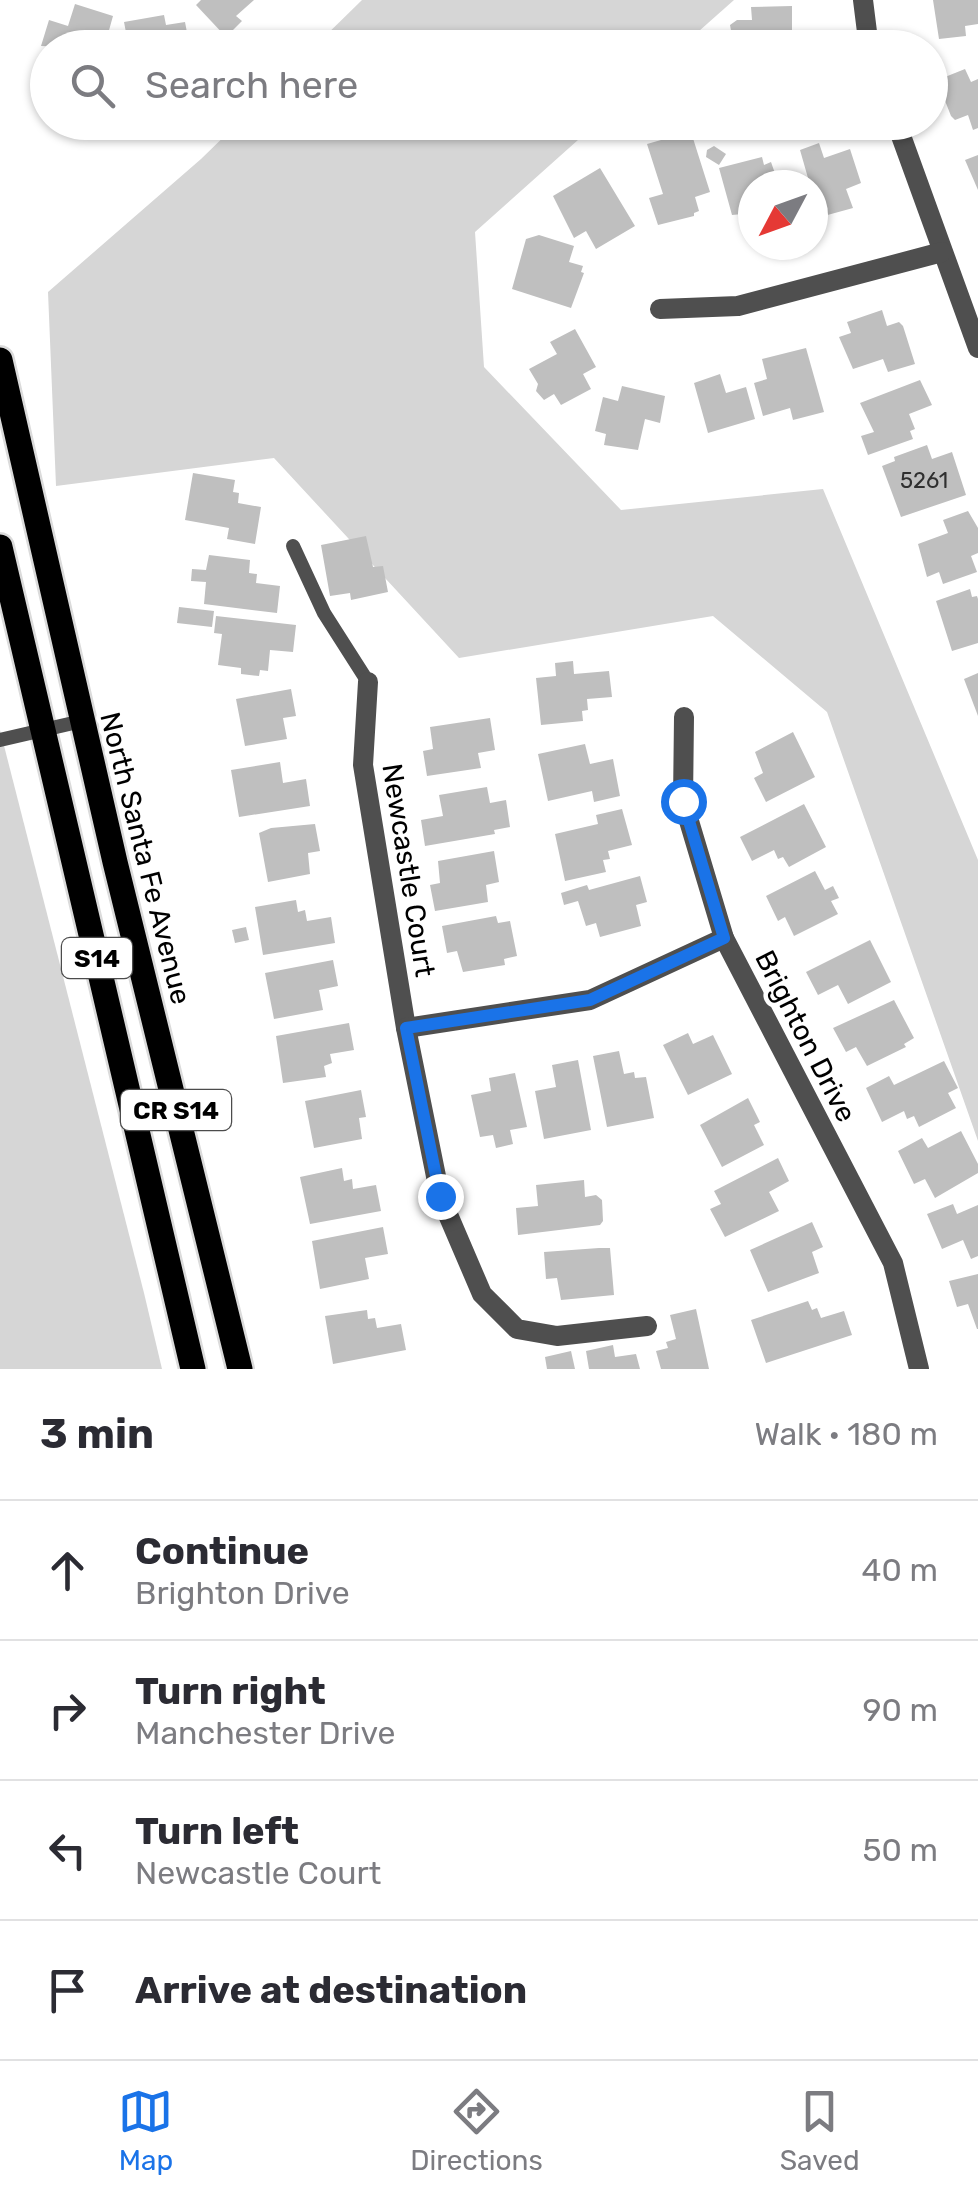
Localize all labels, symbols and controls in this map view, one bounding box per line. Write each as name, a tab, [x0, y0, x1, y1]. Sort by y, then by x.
search box	[30, 30, 948, 140]
icon: search	[65, 58, 120, 113]
text: Search here	[145, 62, 358, 108]
north arrow	[738, 170, 828, 260]
house number: 5261	[900, 467, 948, 494]
street label: North Santa Fe Avenue	[93, 709, 198, 1008]
street label: Newcastle Court	[375, 761, 442, 979]
route start	[661, 779, 707, 825]
road number: S14	[62, 938, 132, 978]
street label: Brighton Drive	[748, 945, 863, 1127]
road number: CR S14	[121, 1090, 231, 1130]
route end	[418, 1174, 464, 1220]
text: 3 min	[40, 1409, 154, 1459]
text: Walk · 180 m	[755, 1415, 938, 1453]
text: Continue	[135, 1528, 309, 1574]
icon: ahead	[40, 1543, 95, 1598]
text: 40 m	[862, 1551, 938, 1589]
text: Brighton Drive	[135, 1574, 350, 1612]
text: Turn right	[135, 1668, 326, 1714]
icon: right	[40, 1683, 95, 1738]
text: 90 m	[862, 1691, 938, 1729]
text: Manchester Drive	[135, 1714, 396, 1752]
text: Turn left	[135, 1808, 299, 1854]
icon: left	[40, 1823, 95, 1878]
text: 50 m	[862, 1831, 938, 1869]
text: Newcastle Court	[135, 1854, 381, 1892]
icon: arrive	[40, 1963, 95, 2018]
text: Arrive at destination	[135, 1967, 527, 2013]
tab: Map	[118, 2084, 173, 2177]
tab: Directions	[410, 2084, 543, 2177]
tab: Saved	[780, 2084, 860, 2177]

